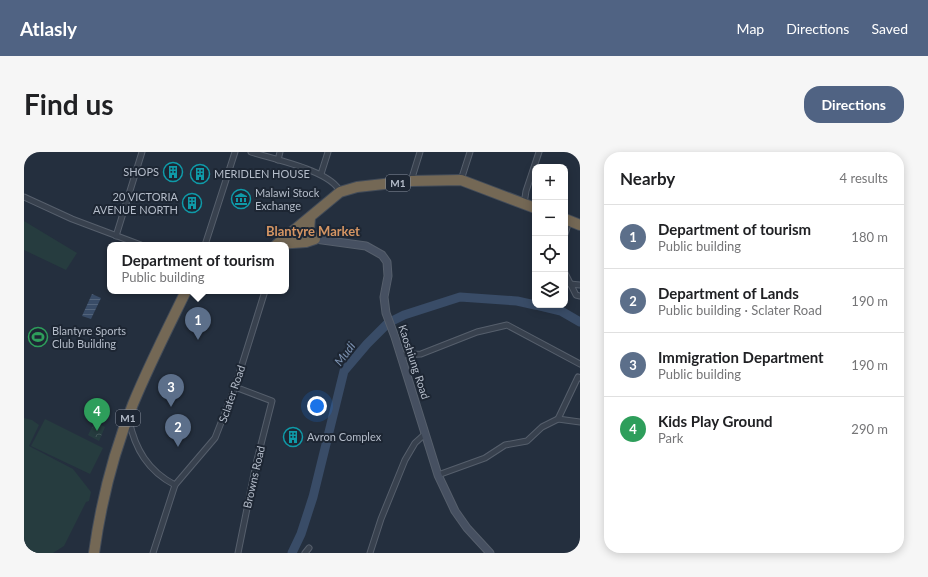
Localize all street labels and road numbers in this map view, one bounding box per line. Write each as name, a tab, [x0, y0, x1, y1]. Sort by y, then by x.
road number: M1	[386, 175, 410, 191]
street label: Kaoshiung Road	[396, 323, 433, 401]
street label: Sclater Road	[216, 363, 247, 424]
road number: M1	[116, 410, 140, 426]
street label: Browns Road	[240, 444, 267, 509]

